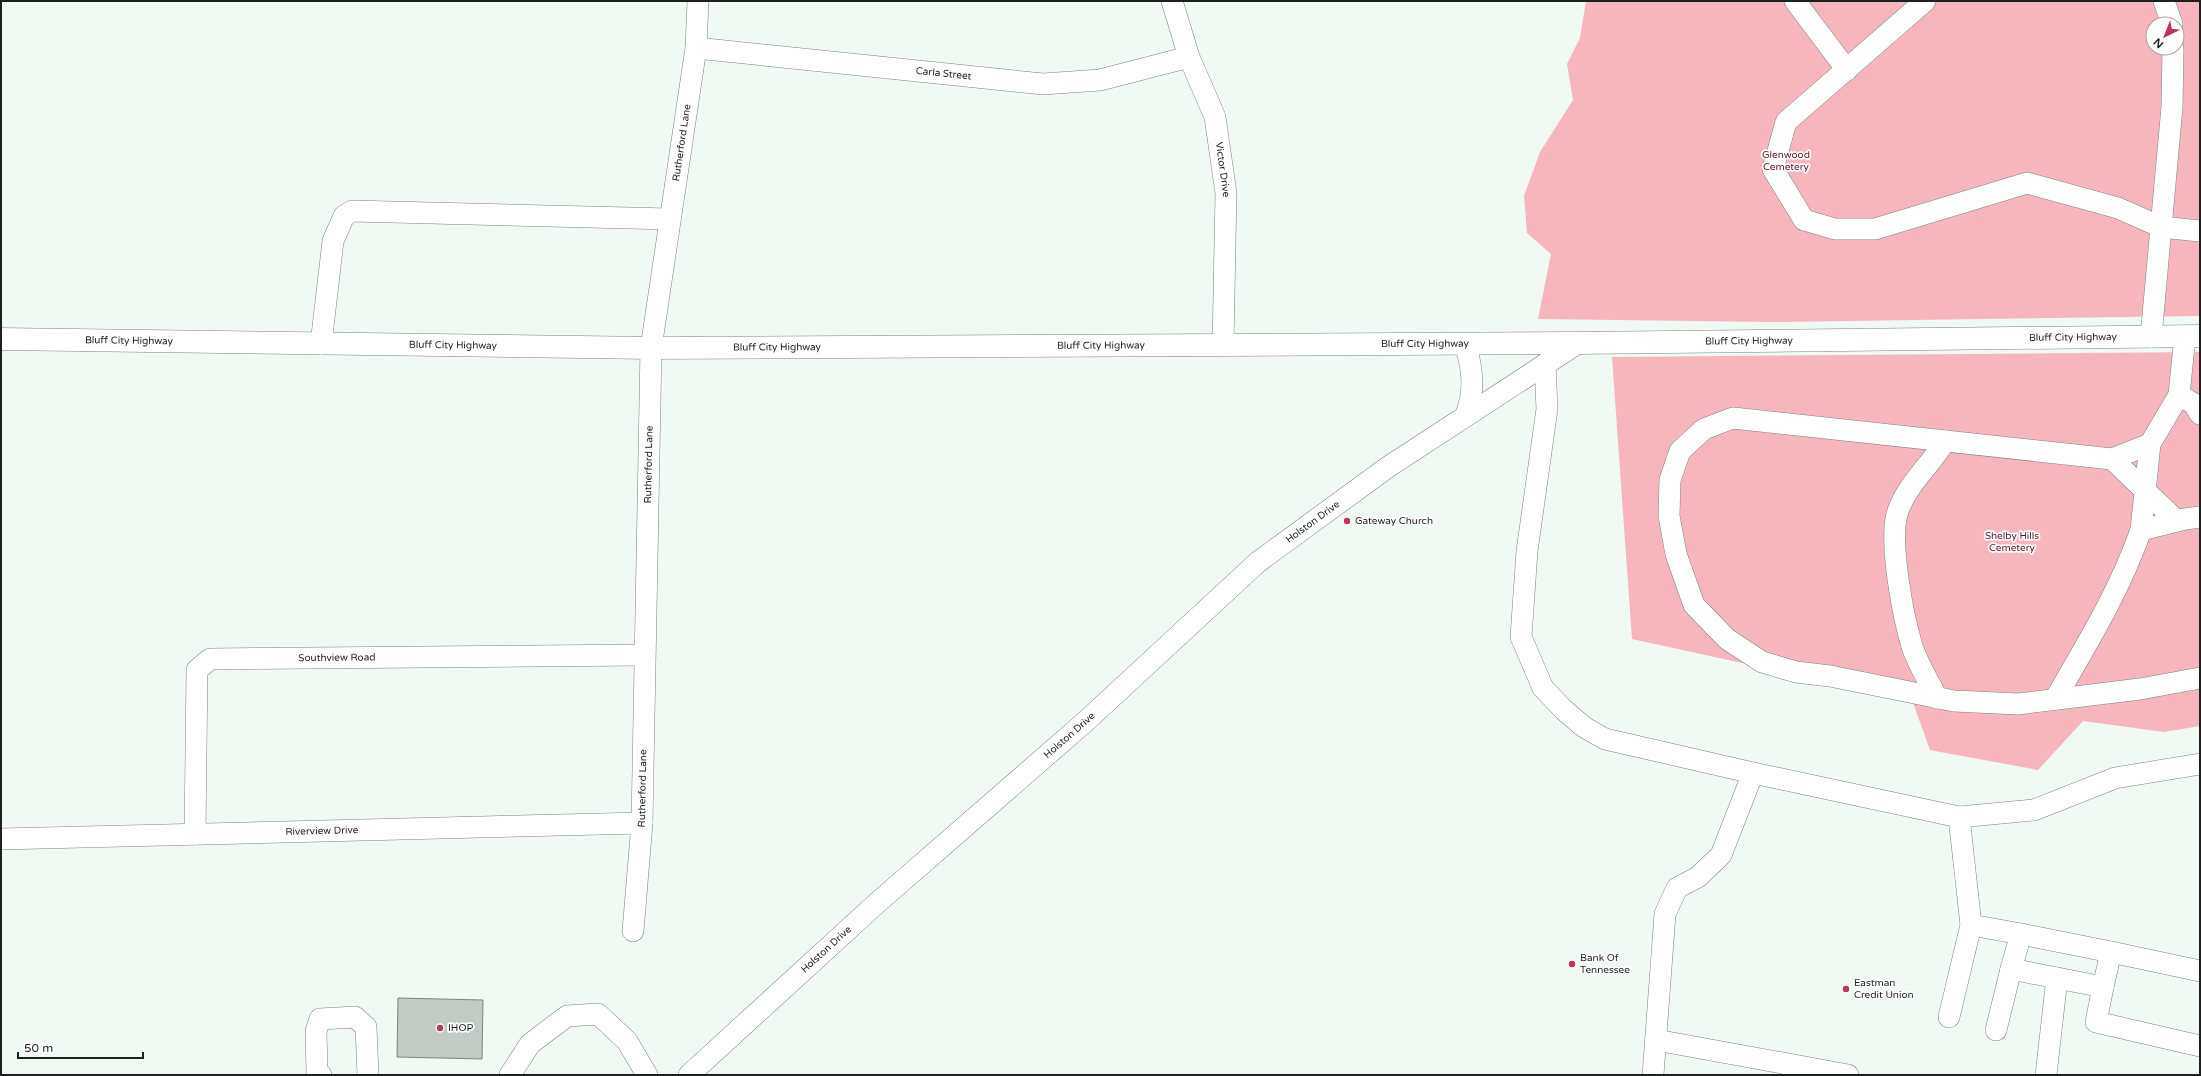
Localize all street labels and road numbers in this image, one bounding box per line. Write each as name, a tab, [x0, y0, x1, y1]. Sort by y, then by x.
street label: Carla Street	[915, 65, 972, 83]
street label: Rutherford Lane	[670, 103, 694, 182]
street label: Victor Drive	[1213, 141, 1232, 198]
street label: Bluff City Highway	[2029, 331, 2118, 344]
street label: Bluff City Highway	[85, 334, 174, 347]
street label: Bluff City Highway	[1705, 335, 1794, 348]
street label: Bluff City Highway	[1381, 338, 1470, 350]
street label: Bluff City Highway	[409, 339, 498, 352]
street label: Bluff City Highway	[1057, 339, 1146, 352]
street label: Bluff City Highway	[733, 341, 822, 354]
street label: Rutherford Lane	[642, 425, 656, 504]
street label: Holston Drive	[1283, 498, 1342, 546]
street label: Southview Road	[298, 651, 376, 664]
street label: Holston Drive	[1041, 710, 1098, 761]
street label: Rutherford Lane	[636, 749, 649, 828]
street label: Riverview Drive	[285, 824, 359, 838]
street label: Holston Drive	[799, 923, 854, 975]

